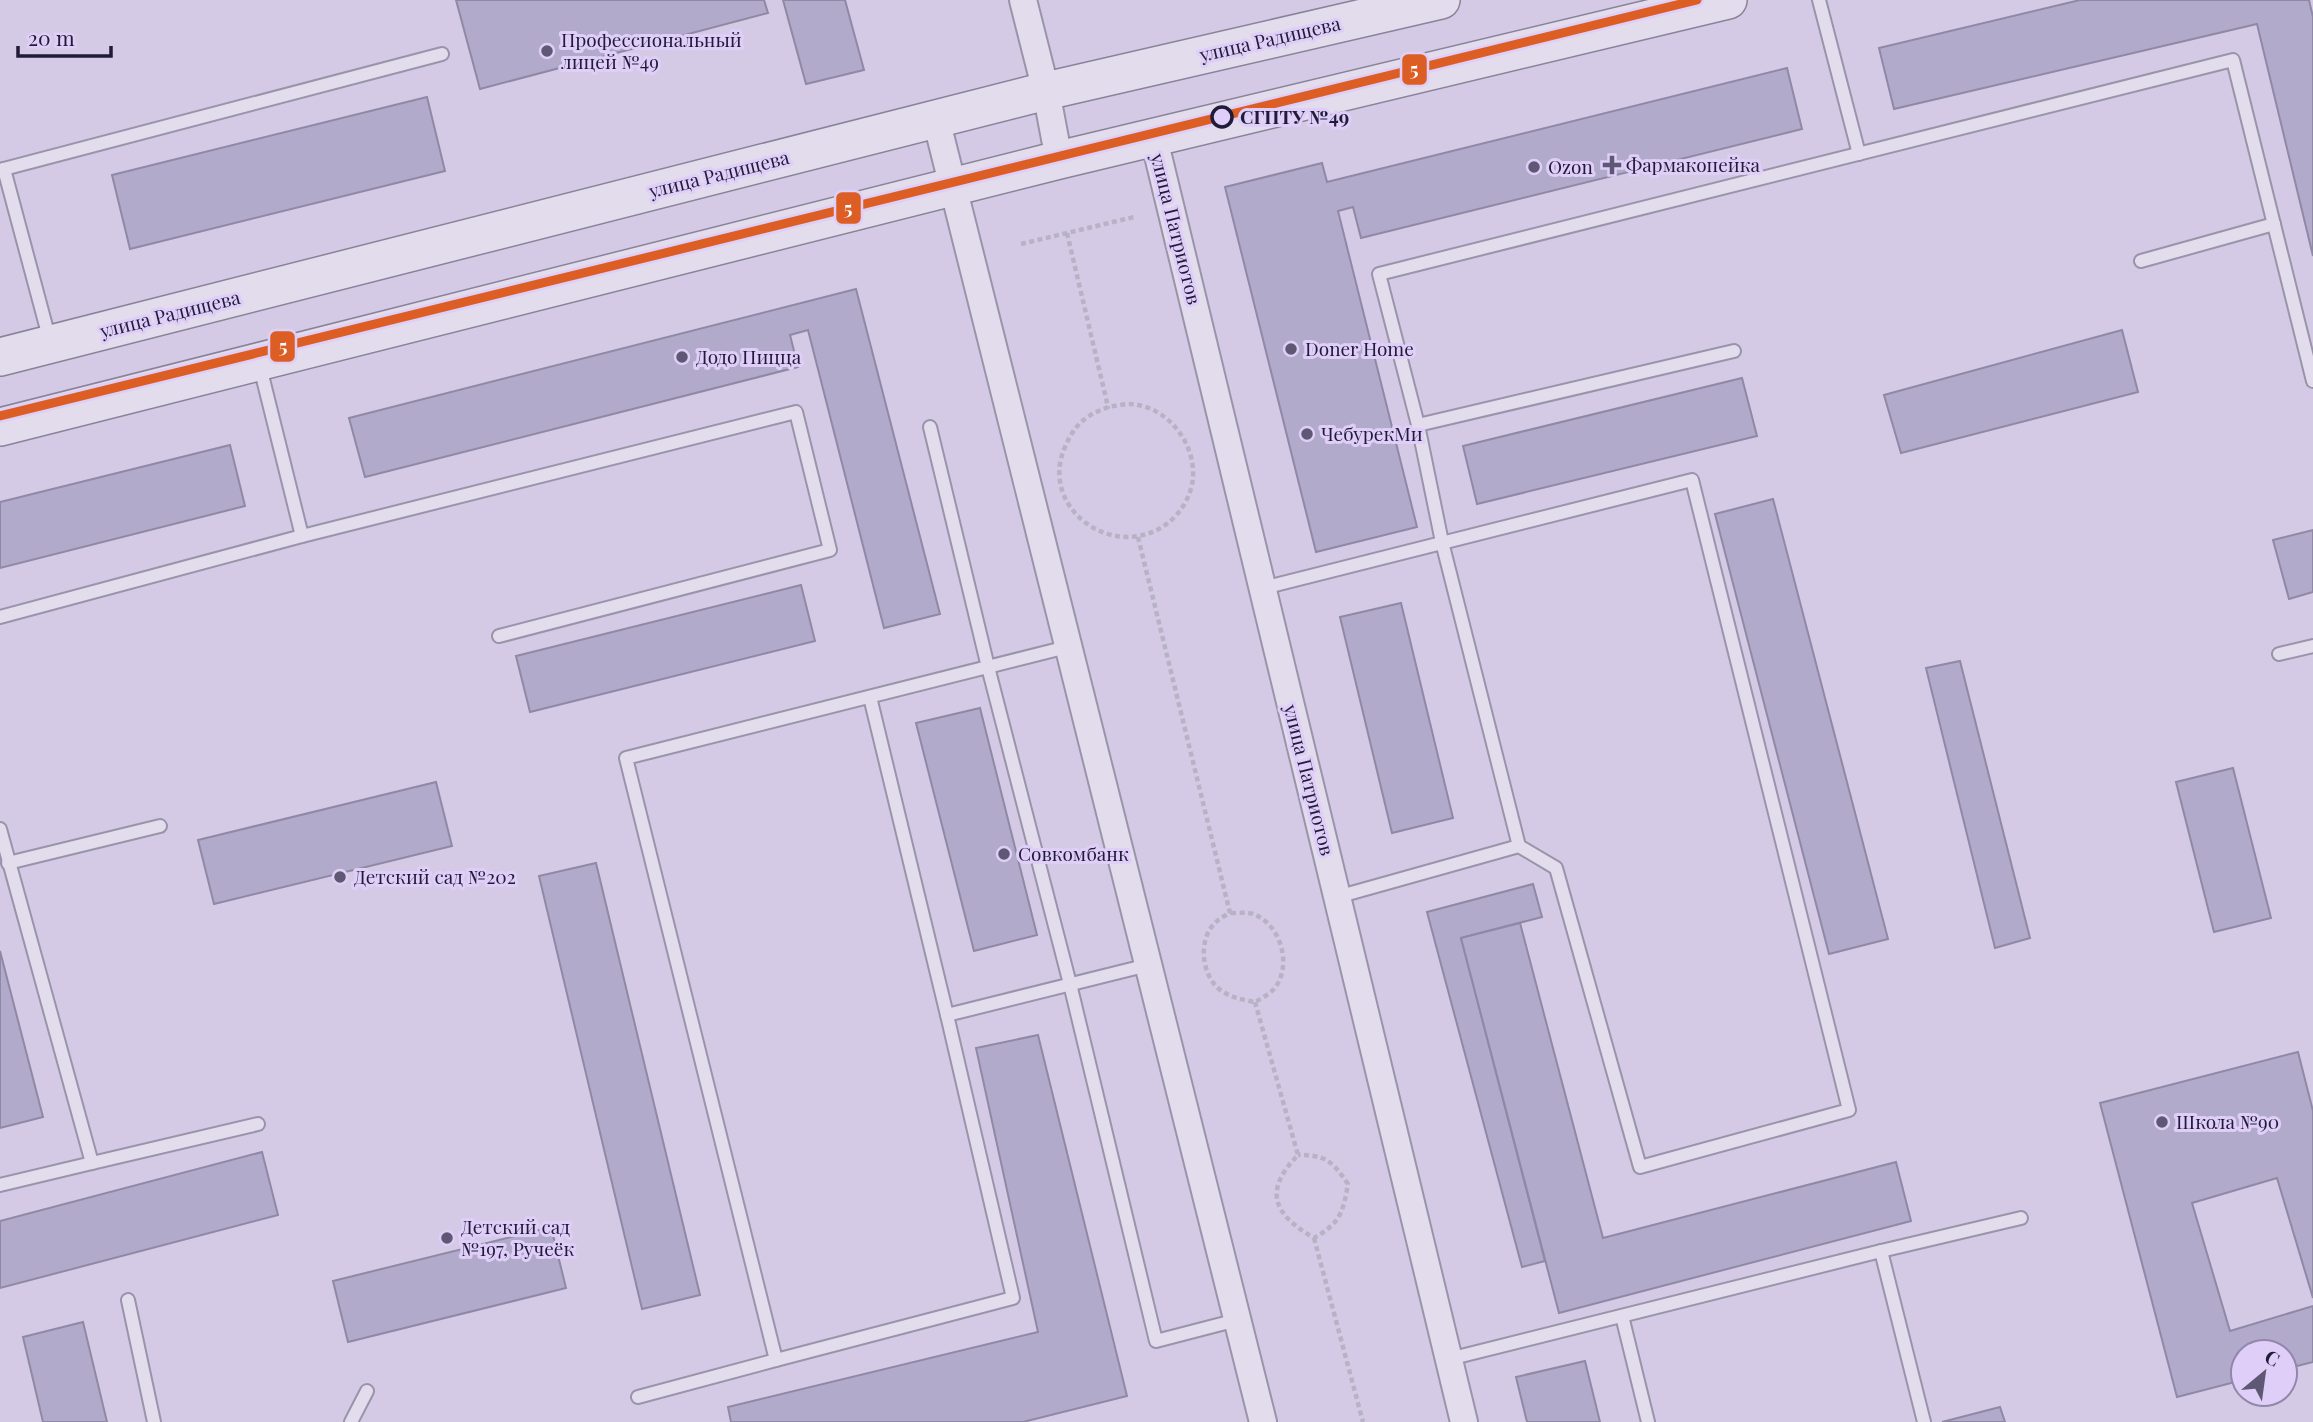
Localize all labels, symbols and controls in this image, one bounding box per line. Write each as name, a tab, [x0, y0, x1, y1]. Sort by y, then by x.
street label: улица Радищева	[1196, 9, 1343, 67]
scale bar	[18, 14, 110, 58]
text: 20 m	[28, 23, 75, 51]
place label: Профессиональный лицей №49	[561, 26, 742, 74]
marker: Профессиональный лицей №49	[539, 43, 555, 59]
line badge: 5	[1401, 53, 1428, 86]
text: 5	[1410, 55, 1419, 81]
place label: СГПТУ №49	[1240, 103, 1349, 129]
marker: СГПТУ №49	[1211, 106, 1233, 128]
street label: улица Радищева	[645, 143, 792, 203]
street label: улица Патриотов	[1145, 149, 1208, 307]
place label: Фармакопейка	[1626, 151, 1761, 177]
place label: Ozon	[1548, 153, 1594, 179]
marker: Фармакопейка	[1604, 157, 1620, 173]
marker: Ozon	[1526, 159, 1542, 175]
line badge: 5	[835, 191, 862, 225]
text: 5	[844, 194, 853, 220]
street label: улица Радищева	[96, 283, 243, 343]
line badge: 5	[269, 330, 296, 363]
text: 5	[279, 332, 288, 358]
place label: Doner Home	[1305, 335, 1414, 361]
marker: Doner Home	[1283, 341, 1299, 357]
place label: Додо Пицца	[696, 343, 802, 369]
marker: Додо Пицца	[674, 349, 690, 365]
place label: ЧебурекМи	[1321, 420, 1423, 446]
marker: ЧебурекМи	[1299, 426, 1315, 442]
street label: улица Патриотов	[1278, 700, 1341, 858]
place label: Совкомбанк	[1018, 840, 1129, 866]
marker: Совкомбанк	[996, 846, 1012, 862]
place label: Детский сад №202	[354, 863, 516, 889]
marker: Детский сад №202	[332, 869, 348, 885]
place label: Школа №90	[2176, 1108, 2279, 1134]
marker: Школа №90	[2154, 1114, 2170, 1130]
place label: Детский сад №197, Ручеёк	[461, 1213, 574, 1261]
marker: Детский сад №197, Ручеёк	[439, 1230, 455, 1246]
north arrow	[2229, 1338, 2299, 1408]
text: С	[2261, 1343, 2285, 1372]

